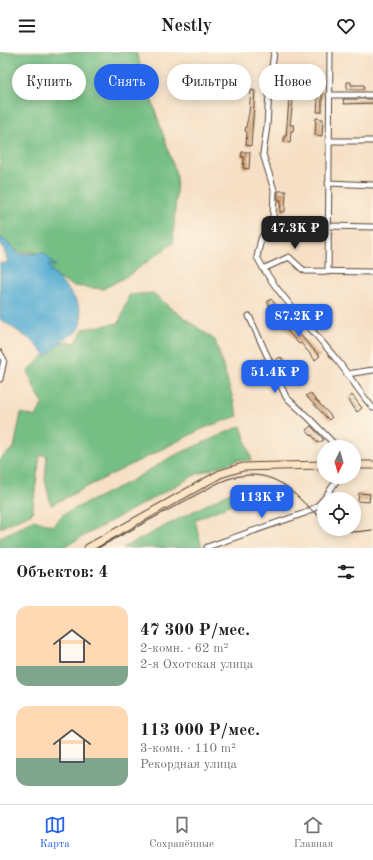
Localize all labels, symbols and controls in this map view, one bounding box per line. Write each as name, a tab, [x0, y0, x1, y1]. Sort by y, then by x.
icon: menu	[16, 15, 38, 37]
icon: heart	[335, 15, 357, 37]
text: Nestly	[161, 17, 212, 35]
chip: Купить	[12, 64, 86, 100]
chip: Снять	[94, 64, 159, 100]
chip: Фильтры	[167, 64, 251, 100]
chip: Новое	[259, 64, 326, 100]
pin: 47.3K ₽	[258, 216, 332, 250]
text: 47.3K ₽	[270, 222, 320, 235]
pin: 87.2K ₽	[262, 304, 336, 338]
text: 87.2K ₽	[274, 310, 324, 323]
pin: 51.4K ₽	[238, 360, 312, 394]
text: 51.4K ₽	[250, 366, 300, 379]
north arrow	[317, 440, 361, 484]
map controls	[317, 440, 361, 536]
pin: 113K ₽	[229, 485, 295, 519]
text: 113K ₽	[239, 491, 285, 504]
button: locate	[317, 492, 361, 536]
icon: filters	[335, 561, 357, 583]
text: Объектов: 4	[16, 564, 108, 581]
icon: home	[48, 622, 96, 670]
text: 47 300 ₽/мес.	[140, 622, 250, 639]
text: 2-комн. · 62 m²	[140, 642, 228, 655]
text: 2-я Охотская улица	[140, 658, 253, 671]
icon: home	[48, 722, 96, 770]
text: 113 000 ₽/мес.	[140, 722, 260, 739]
text: 3-комн. · 110 m²	[140, 742, 236, 755]
text: Рекордная улица	[140, 758, 237, 771]
tab: Карта	[40, 814, 70, 852]
tab: Сохранённые	[149, 814, 214, 852]
tab: Главная	[294, 814, 333, 852]

